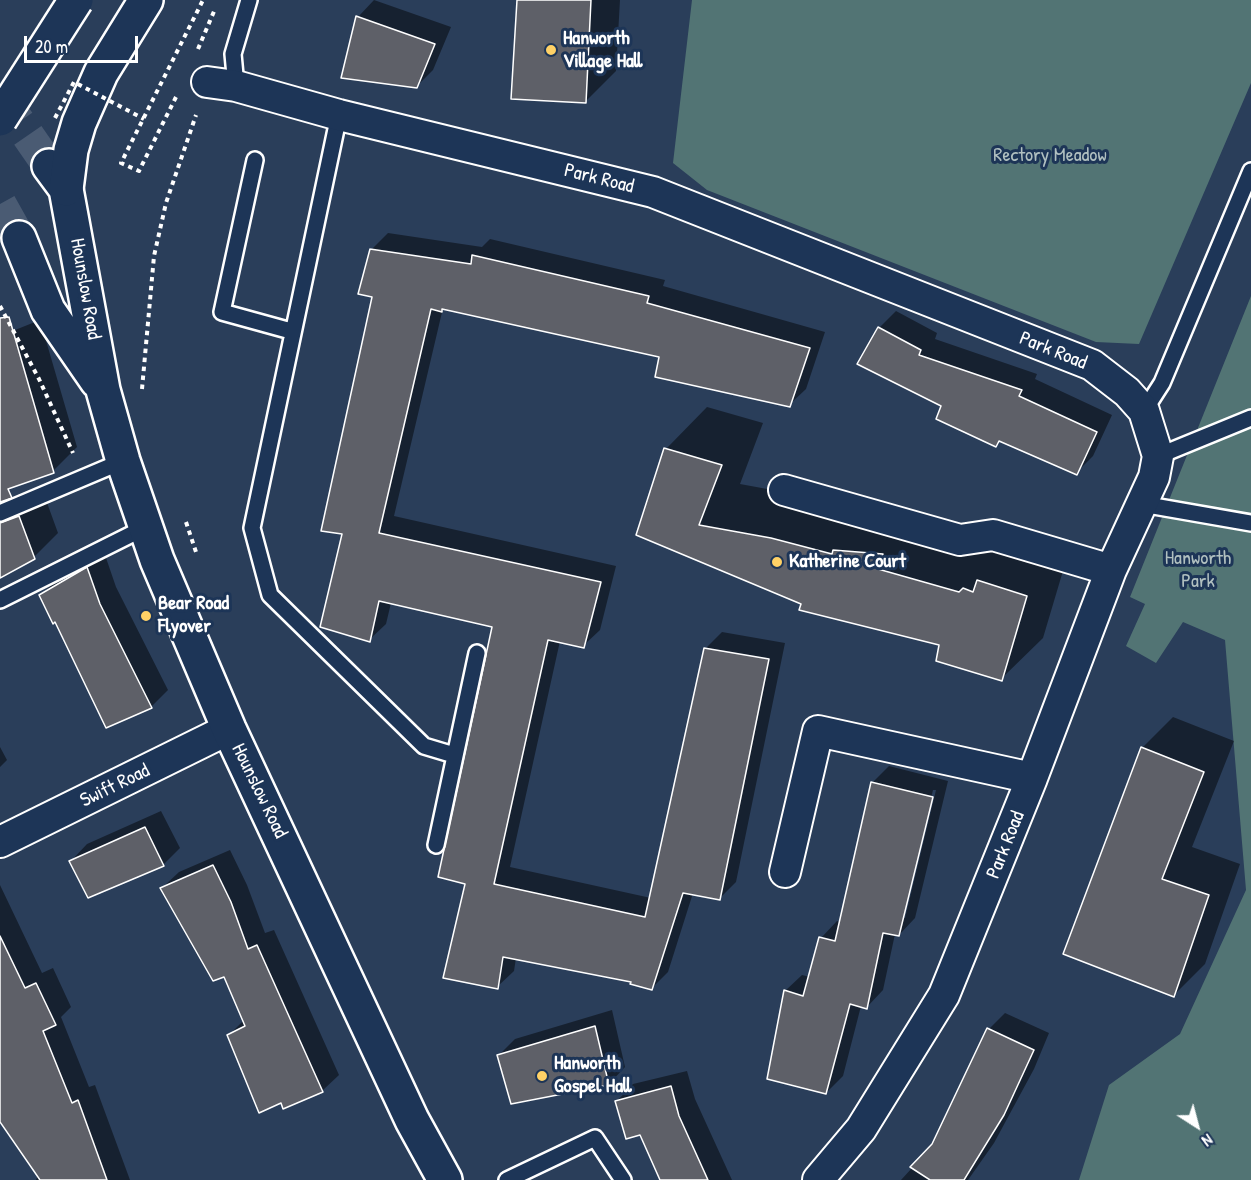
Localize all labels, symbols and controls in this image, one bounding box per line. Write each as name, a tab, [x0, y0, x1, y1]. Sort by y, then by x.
scale bar	[27, 24, 141, 62]
place label: Hanworth Village Hall	[563, 27, 642, 74]
text: 20 m	[35, 34, 68, 59]
marker: Hanworth Village Hall	[544, 43, 558, 57]
park label: Rectory Meadow	[993, 144, 1107, 168]
street label: Park Road	[562, 159, 636, 199]
street label: Hounslow Road	[64, 237, 106, 341]
street label: Park Road	[1016, 327, 1090, 375]
park label: Hanworth Park	[1165, 547, 1231, 594]
place label: Katherine Court	[789, 550, 906, 574]
marker: Katherine Court	[770, 555, 784, 569]
place label: Bear Road Flyover	[158, 592, 229, 639]
marker: Bear Road Flyover	[139, 609, 153, 623]
street label: Hounslow Road	[226, 740, 292, 842]
street label: Swift Road	[76, 759, 154, 813]
street label: Park Road	[982, 808, 1030, 882]
place label: Hanworth Gospel Hall	[554, 1052, 632, 1099]
marker: Hanworth Gospel Hall	[535, 1069, 549, 1083]
north arrow	[1167, 1096, 1227, 1156]
text: N	[1198, 1129, 1217, 1152]

